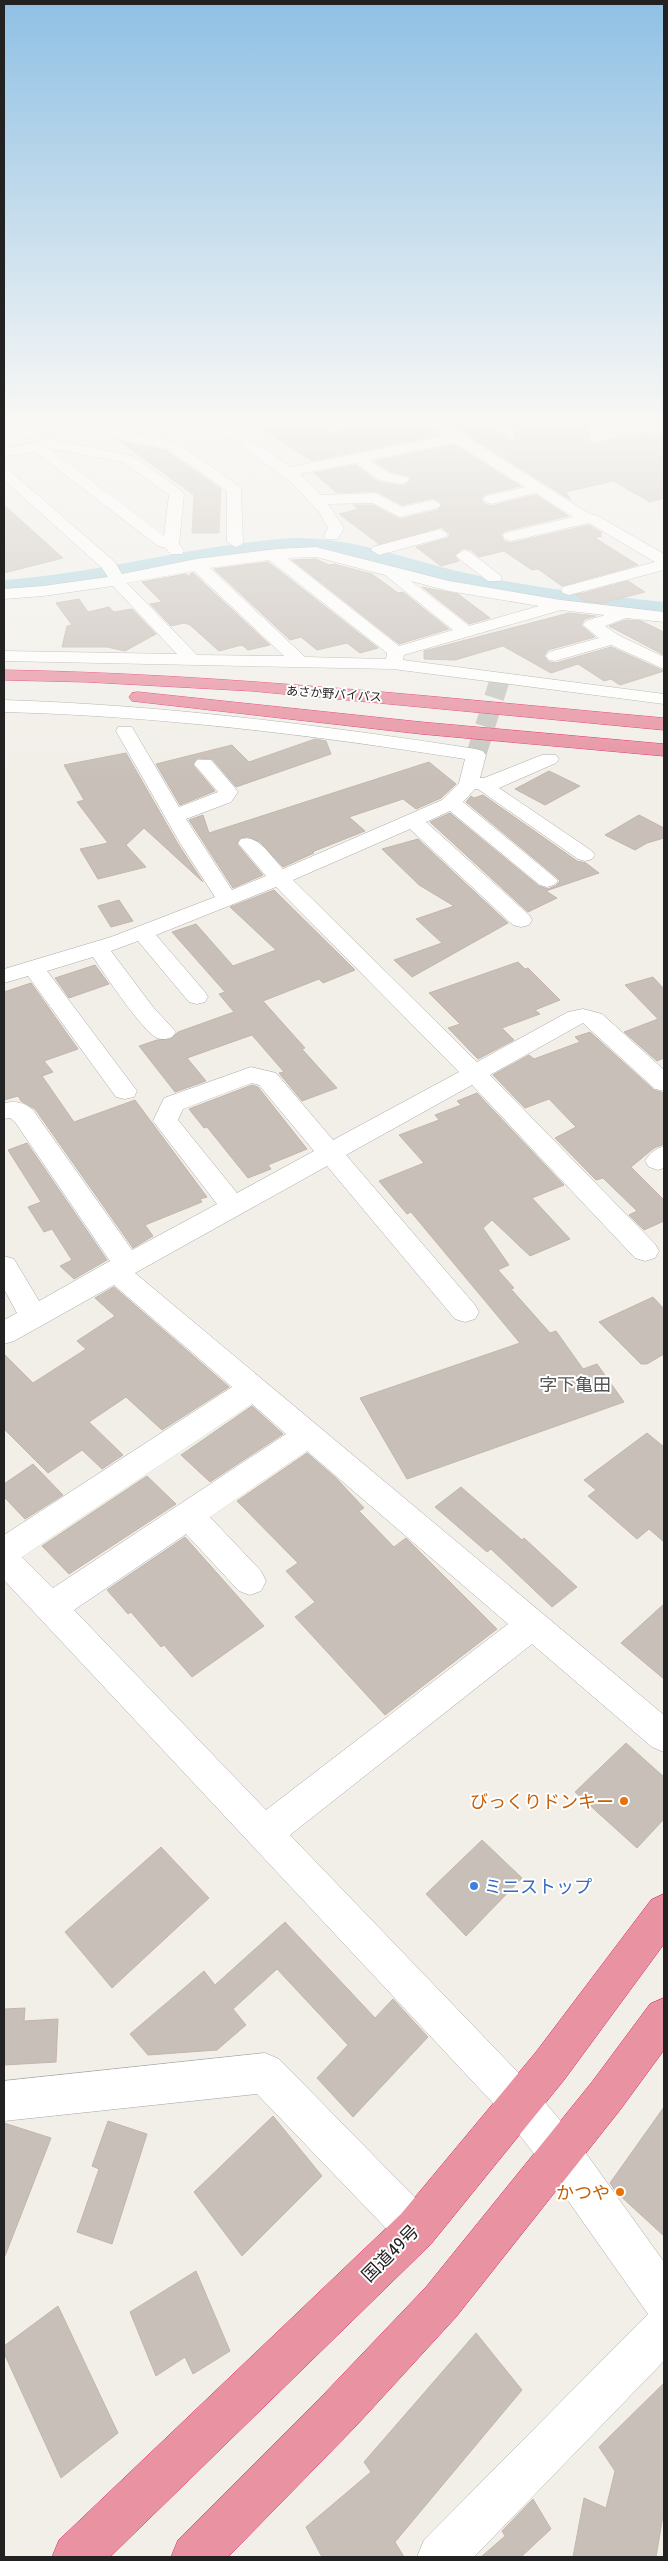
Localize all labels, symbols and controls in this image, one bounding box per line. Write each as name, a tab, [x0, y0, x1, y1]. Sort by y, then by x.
street label: あさか野バイパス	[286, 684, 382, 704]
district label: 字下亀田	[539, 1374, 611, 1395]
place label: びっくりドンキー	[470, 1791, 614, 1812]
marker: びっくりドンキー	[618, 1795, 630, 1807]
place label: ミニストップ	[484, 1876, 592, 1897]
marker: ミニストップ	[468, 1880, 480, 1892]
place label: かつや	[556, 2182, 610, 2203]
marker: かつや	[614, 2186, 626, 2198]
street label: 国道49号	[357, 2220, 423, 2286]

